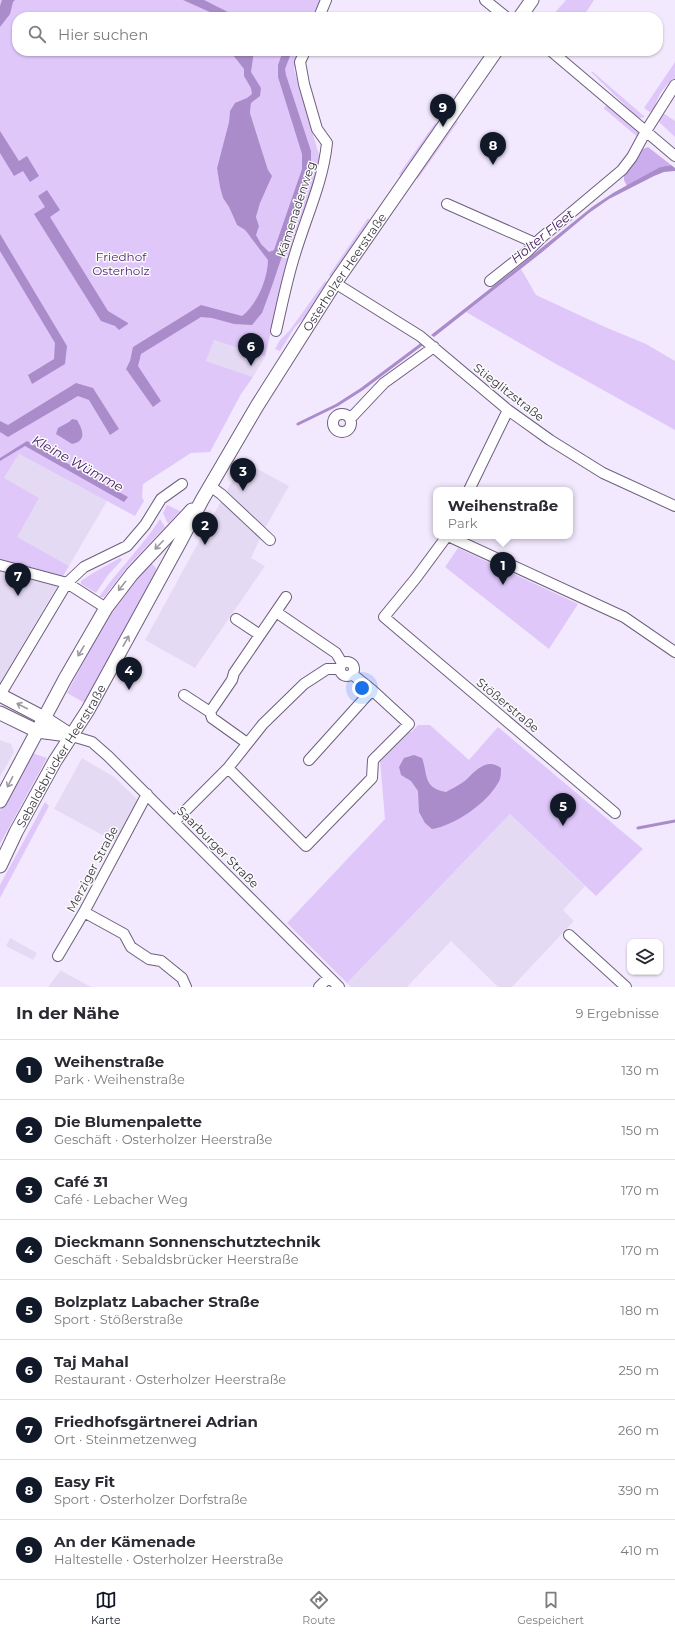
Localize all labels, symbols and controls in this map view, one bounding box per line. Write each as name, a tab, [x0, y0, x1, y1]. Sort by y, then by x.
search box	[12, 12, 663, 56]
icon: search	[26, 23, 48, 45]
text: Hier suchen	[58, 25, 148, 44]
pin: 9	[430, 94, 456, 127]
pin: 8	[480, 132, 506, 165]
street label: Kämenadenweg	[273, 159, 319, 259]
water label: Holter Fleet	[507, 205, 577, 266]
street label: Osterholzer Heerstraße	[299, 210, 389, 334]
park label: Friedhof Osterholz	[92, 249, 150, 278]
pin: 6	[238, 333, 264, 366]
street label: Stieglitzstraße	[471, 360, 547, 424]
water label: Kleine Wümme	[29, 431, 127, 495]
pin: 3	[230, 458, 256, 491]
popup	[433, 487, 573, 539]
text: Weihenstraße	[448, 496, 558, 515]
pin: 2	[192, 512, 218, 545]
text: Park	[448, 515, 478, 531]
one-way arrow	[154, 540, 164, 550]
pin: 1	[490, 552, 516, 585]
pin: 7	[5, 563, 31, 596]
one-way arrow	[117, 581, 126, 592]
one-way arrow	[123, 635, 130, 647]
one-way arrow	[77, 645, 85, 656]
pin: 4	[116, 657, 142, 690]
street label: Stößerstraße	[474, 675, 542, 735]
your location	[352, 678, 372, 698]
street label: Sebaldsbrücker Heerstraße	[13, 681, 108, 830]
one-way arrow	[16, 702, 28, 710]
one-way arrow	[6, 776, 13, 788]
pin: 5	[550, 793, 576, 826]
street label: Saarburger Straße	[174, 803, 262, 891]
street label: Merziger Straße	[63, 823, 121, 915]
map controls	[627, 939, 663, 975]
button: layers	[627, 939, 663, 975]
text: In der Nähe	[16, 1003, 120, 1023]
text: 9 Ergebnisse	[576, 1005, 659, 1021]
text: Weihenstraße	[54, 1052, 164, 1071]
text: 1	[26, 1062, 32, 1078]
text: 130 m	[621, 1062, 659, 1078]
text: Park · Weihenstraße	[54, 1071, 185, 1087]
text: Die Blumenpalette	[54, 1112, 202, 1131]
text: 2	[25, 1122, 33, 1138]
text: 150 m	[621, 1122, 659, 1138]
text: Geschäft · Osterholzer Heerstraße	[54, 1131, 272, 1147]
text: Café 31	[54, 1172, 108, 1191]
text: 3	[25, 1182, 33, 1198]
text: 170 m	[621, 1182, 659, 1198]
text: Café · Lebacher Weg	[54, 1191, 188, 1207]
text: Dieckmann Sonnenschutztechnik	[54, 1232, 321, 1251]
text: 4	[25, 1242, 33, 1258]
text: 170 m	[621, 1242, 659, 1258]
text: Geschäft · Sebaldsbrücker Heerstraße	[54, 1251, 299, 1267]
text: Bolzplatz Labacher Straße	[54, 1292, 259, 1311]
text: 5	[25, 1302, 33, 1318]
text: 180 m	[620, 1302, 659, 1318]
text: Sport · Stößerstraße	[54, 1311, 183, 1327]
text: Taj Mahal	[54, 1352, 129, 1371]
text: 6	[25, 1362, 33, 1378]
text: 250 m	[618, 1362, 659, 1378]
text: Restaurant · Osterholzer Heerstraße	[54, 1371, 286, 1387]
text: Friedhofsgärtnerei Adrian	[54, 1412, 258, 1431]
text: 7	[25, 1422, 33, 1438]
text: 260 m	[618, 1422, 659, 1438]
text: Ort · Steinmetzenweg	[54, 1431, 197, 1447]
text: Easy Fit	[54, 1472, 115, 1491]
text: 8	[25, 1482, 33, 1498]
text: 390 m	[618, 1482, 659, 1498]
text: Sport · Osterholzer Dorfstraße	[54, 1491, 247, 1507]
text: An der Kämenade	[54, 1532, 196, 1551]
text: 9	[25, 1542, 33, 1558]
text: 410 m	[620, 1542, 659, 1558]
text: Haltestelle · Osterholzer Heerstraße	[54, 1551, 283, 1567]
tab: Karte	[91, 1589, 121, 1627]
tab: Route	[302, 1589, 335, 1627]
tab: Gespeichert	[517, 1589, 584, 1627]

